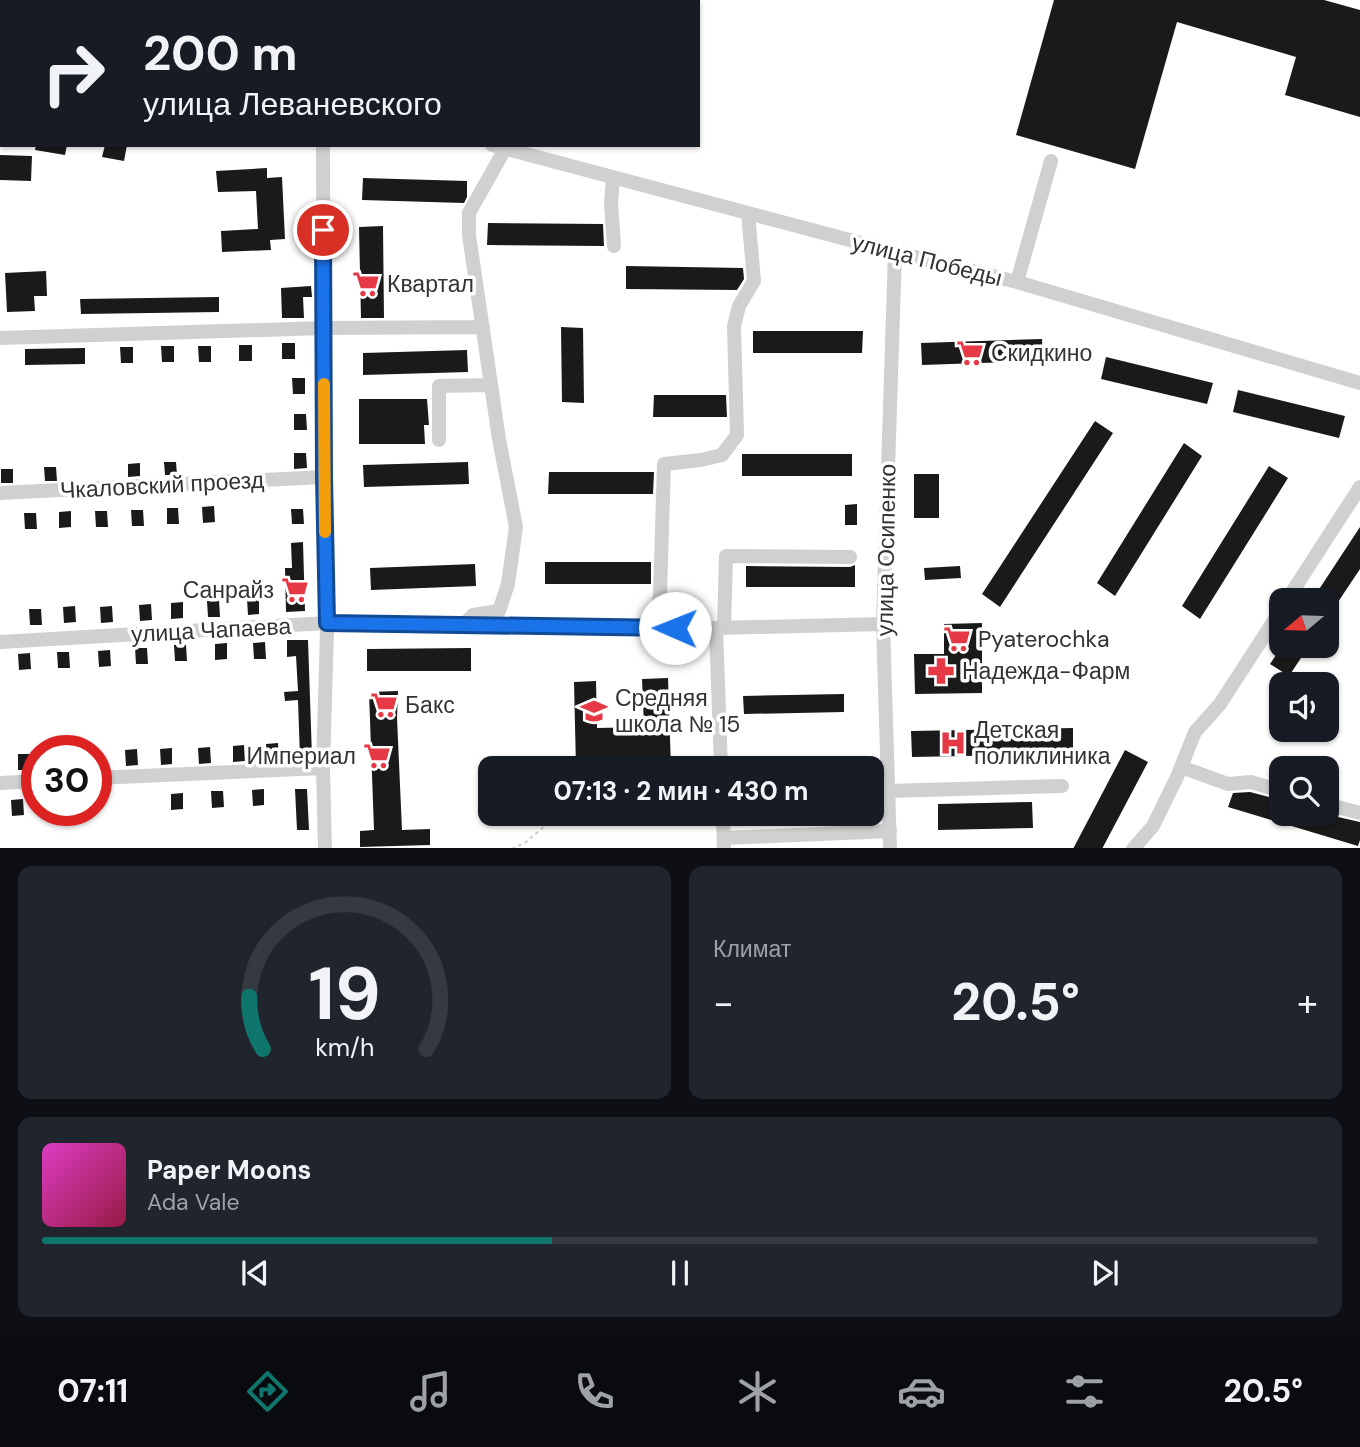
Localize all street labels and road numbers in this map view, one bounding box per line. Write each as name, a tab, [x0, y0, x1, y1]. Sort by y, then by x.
street label: улица Победы	[849, 227, 1005, 293]
street label: улица Осипенко	[869, 463, 903, 637]
street label: Чкаловский проезд	[59, 465, 265, 505]
street label: улица Чапаева	[130, 611, 292, 649]

